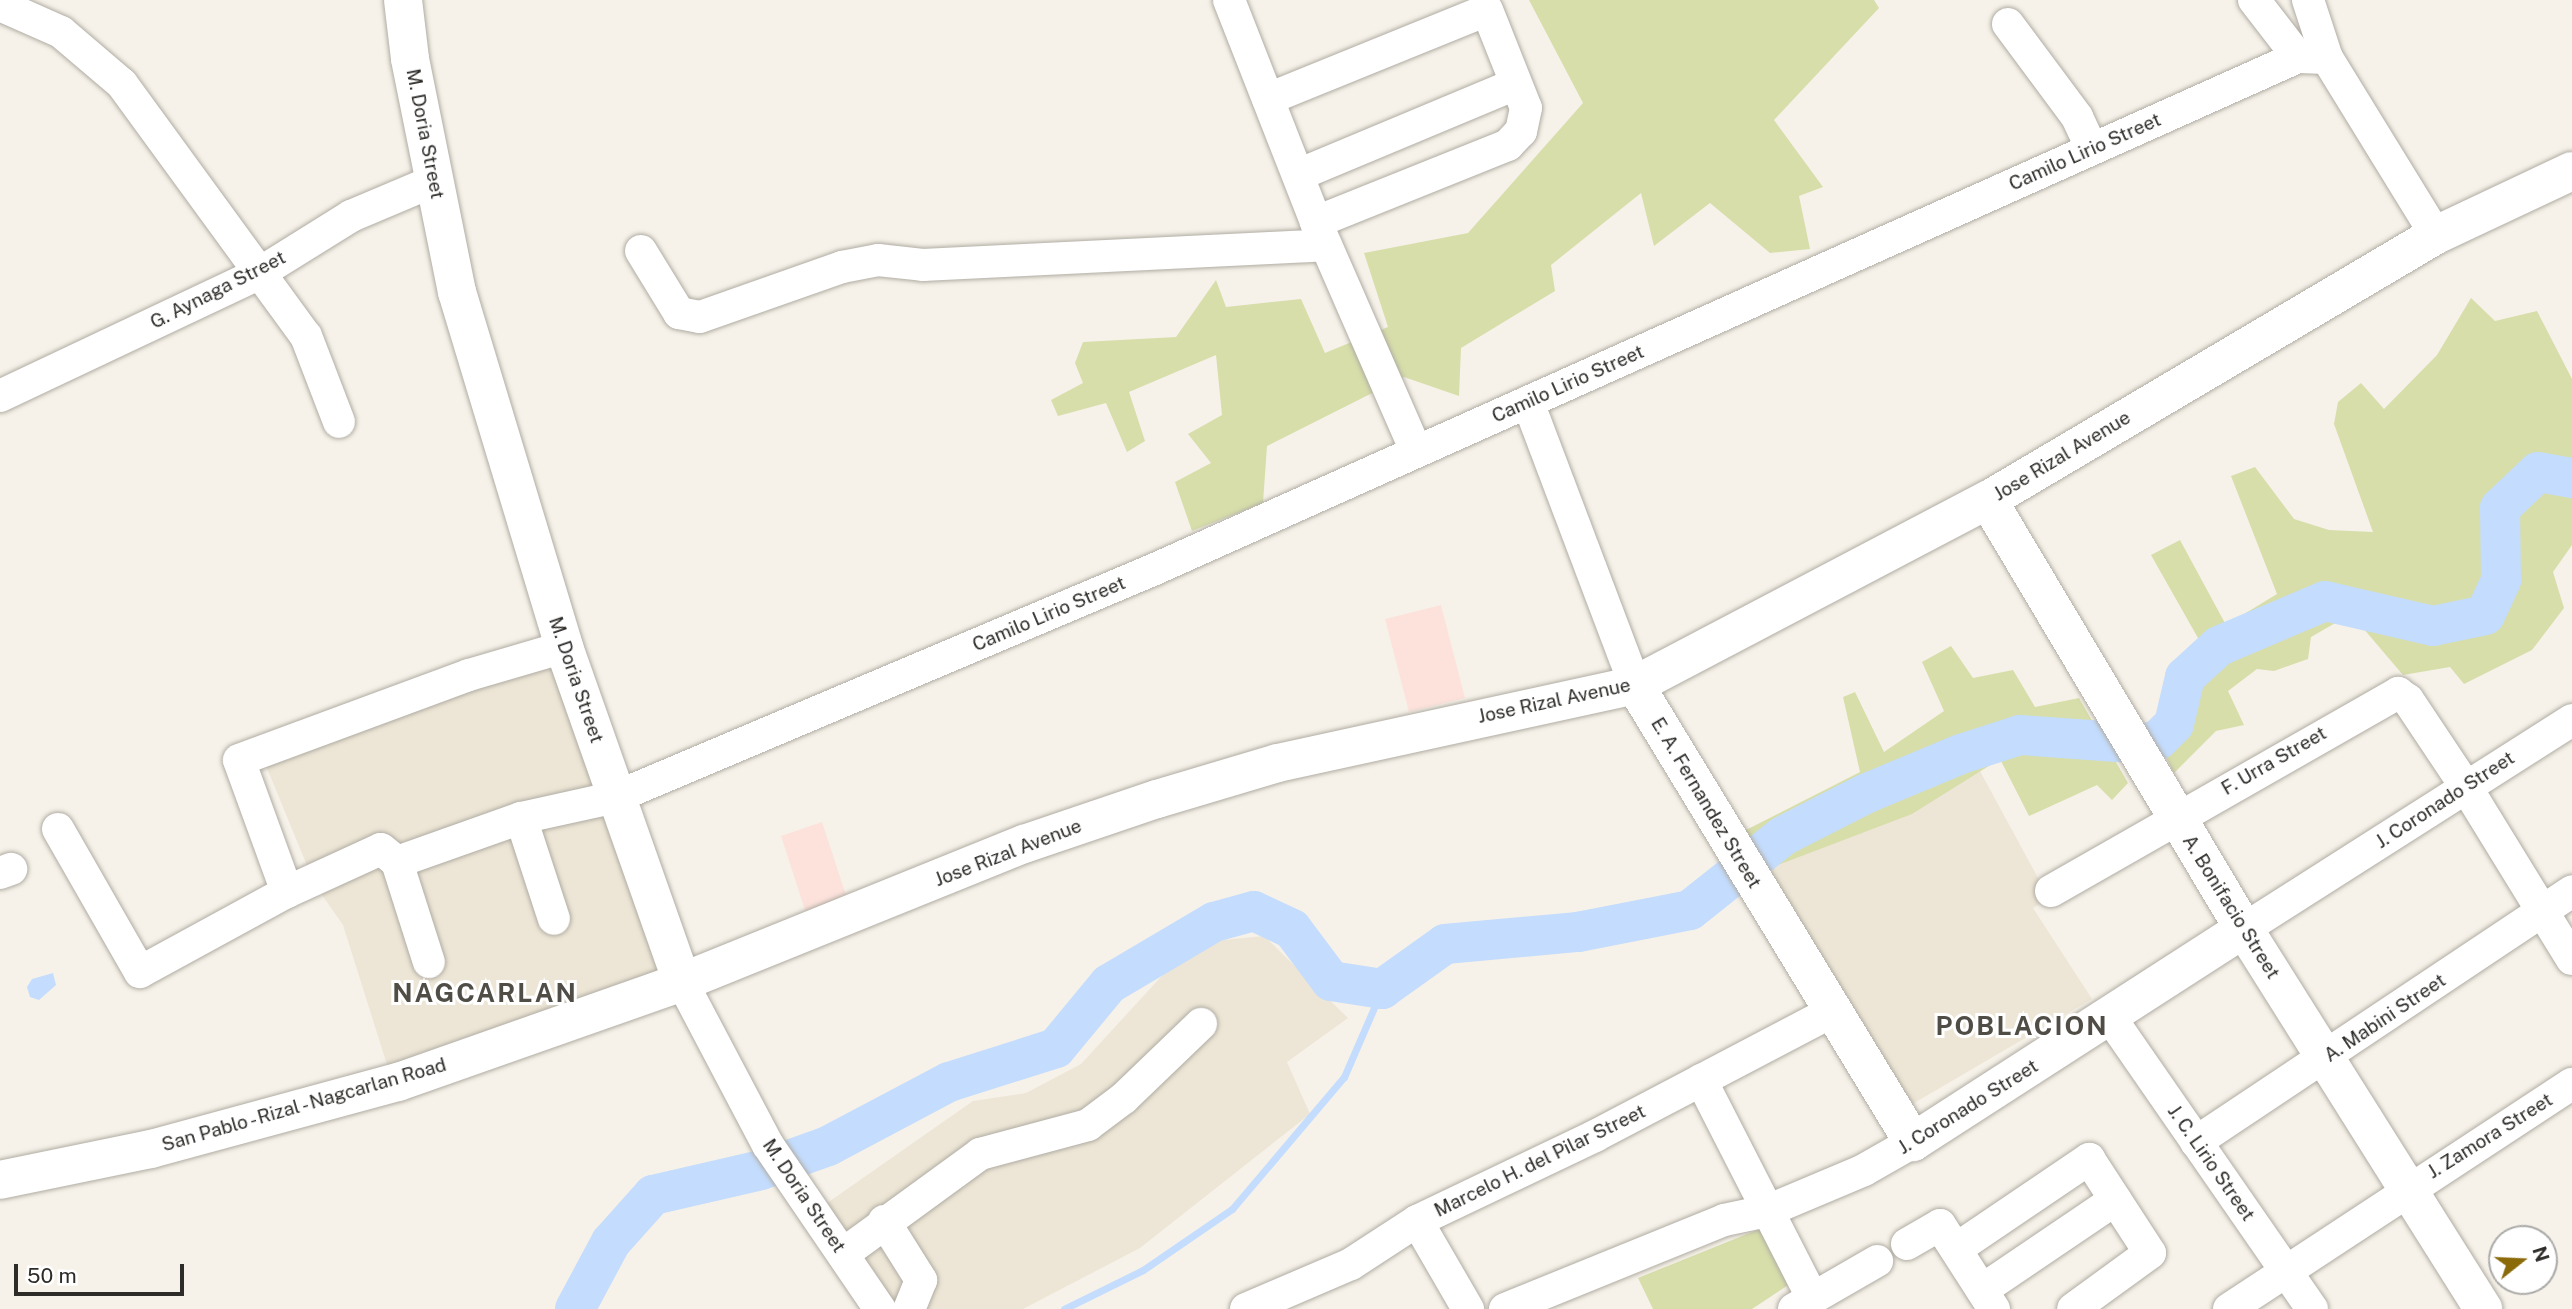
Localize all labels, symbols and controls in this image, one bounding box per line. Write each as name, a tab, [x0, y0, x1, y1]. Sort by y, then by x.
street label: M. Doria Street	[401, 67, 449, 201]
street label: Camilo Lirio Street	[2005, 108, 2165, 196]
street label: G. Aynaga Street	[146, 246, 290, 334]
street label: Camilo Lirio Street	[1488, 340, 1648, 428]
street label: Jose Rizal Avenue	[1989, 406, 2135, 506]
street label: Camilo Lirio Street	[969, 571, 1129, 657]
street label: M. Doria Street	[544, 614, 608, 746]
street label: Jose Rizal Avenue	[1475, 674, 1633, 728]
street label: E. A. Fernandez Street	[1646, 713, 1766, 893]
street label: F. Urra Street	[2217, 722, 2331, 800]
street label: J. Coronado Street	[2371, 746, 2519, 854]
street label: Jose Rizal Avenue	[931, 814, 1085, 892]
street label: A. Bonifacio Street	[2177, 831, 2285, 983]
street label: A. Mabini Street	[2320, 969, 2450, 1067]
district label: NAGCARLAN	[393, 977, 577, 1009]
district label: POBLACION	[1937, 1010, 2107, 1042]
street label: San Pablo - Rizal - Nagcarlan Road	[154, 1052, 454, 1158]
street label: J. Coronado Street	[1893, 1055, 2043, 1159]
street label: J. Zamora Street	[2423, 1088, 2557, 1184]
street label: Marcelo H. del Pilar Street	[1430, 1100, 1650, 1222]
street label: J. C. Lirio Street	[2162, 1100, 2260, 1226]
street label: M. Doria Street	[758, 1135, 850, 1257]
north arrow	[2488, 1225, 2558, 1295]
text: N	[2528, 1244, 2554, 1265]
scale bar	[18, 1250, 187, 1294]
text: 50 m	[27, 1263, 77, 1288]

